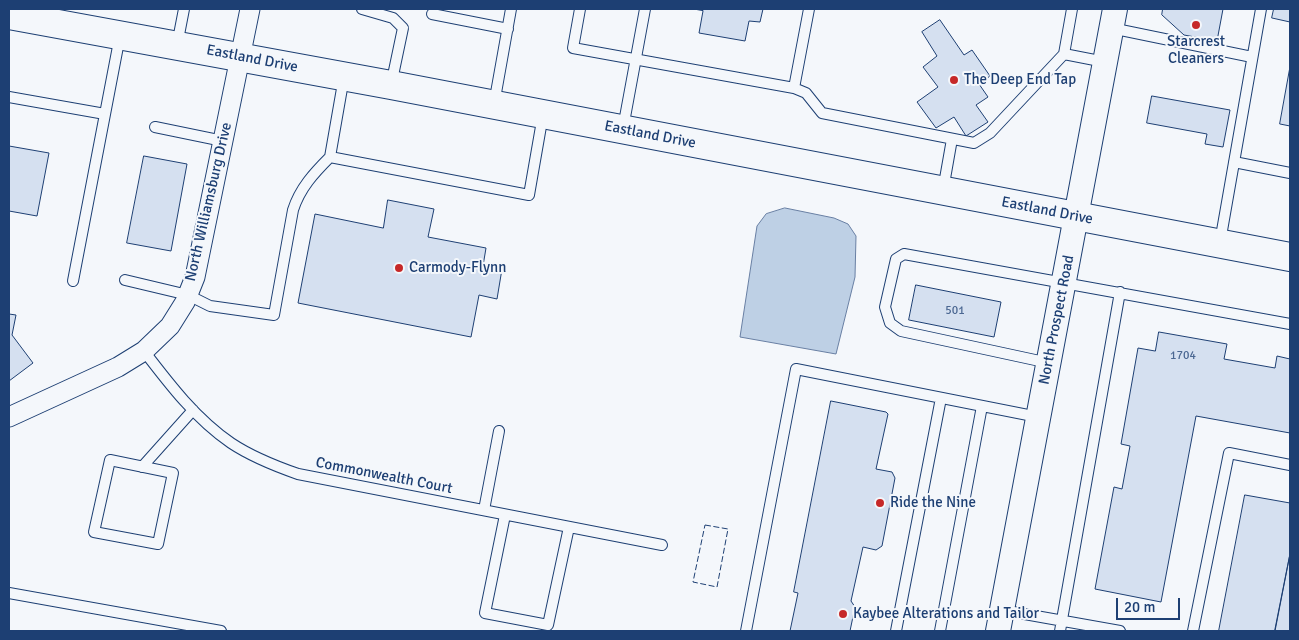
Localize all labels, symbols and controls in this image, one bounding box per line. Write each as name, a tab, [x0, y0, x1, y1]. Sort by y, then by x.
marker: Starcrest Cleaners	[1190, 19, 1202, 31]
place label: Starcrest Cleaners	[1167, 33, 1225, 68]
street label: Eastland Drive	[205, 41, 299, 77]
place label: The Deep End Tap	[964, 71, 1076, 89]
marker: The Deep End Tap	[948, 74, 960, 86]
street label: Eastland Drive	[603, 117, 697, 153]
street label: North Williamsburg Drive	[182, 121, 236, 283]
street label: Eastland Drive	[1000, 193, 1094, 229]
street label: North Prospect Road	[1036, 254, 1078, 386]
place label: Carmody-Flynn	[409, 259, 506, 277]
marker: Carmody-Flynn	[393, 262, 405, 274]
house number: 501	[945, 304, 965, 318]
house number: 1704	[1170, 349, 1196, 363]
street label: Commonwealth Court	[314, 454, 454, 498]
place label: Ride the Nine	[890, 494, 976, 512]
marker: Ride the Nine	[874, 497, 886, 509]
scale bar	[1119, 588, 1183, 620]
text: 20 m	[1124, 598, 1155, 616]
place label: Kaybee Alterations and Tailor	[853, 605, 1039, 623]
marker: Kaybee Alterations and Tailor	[837, 608, 849, 620]

